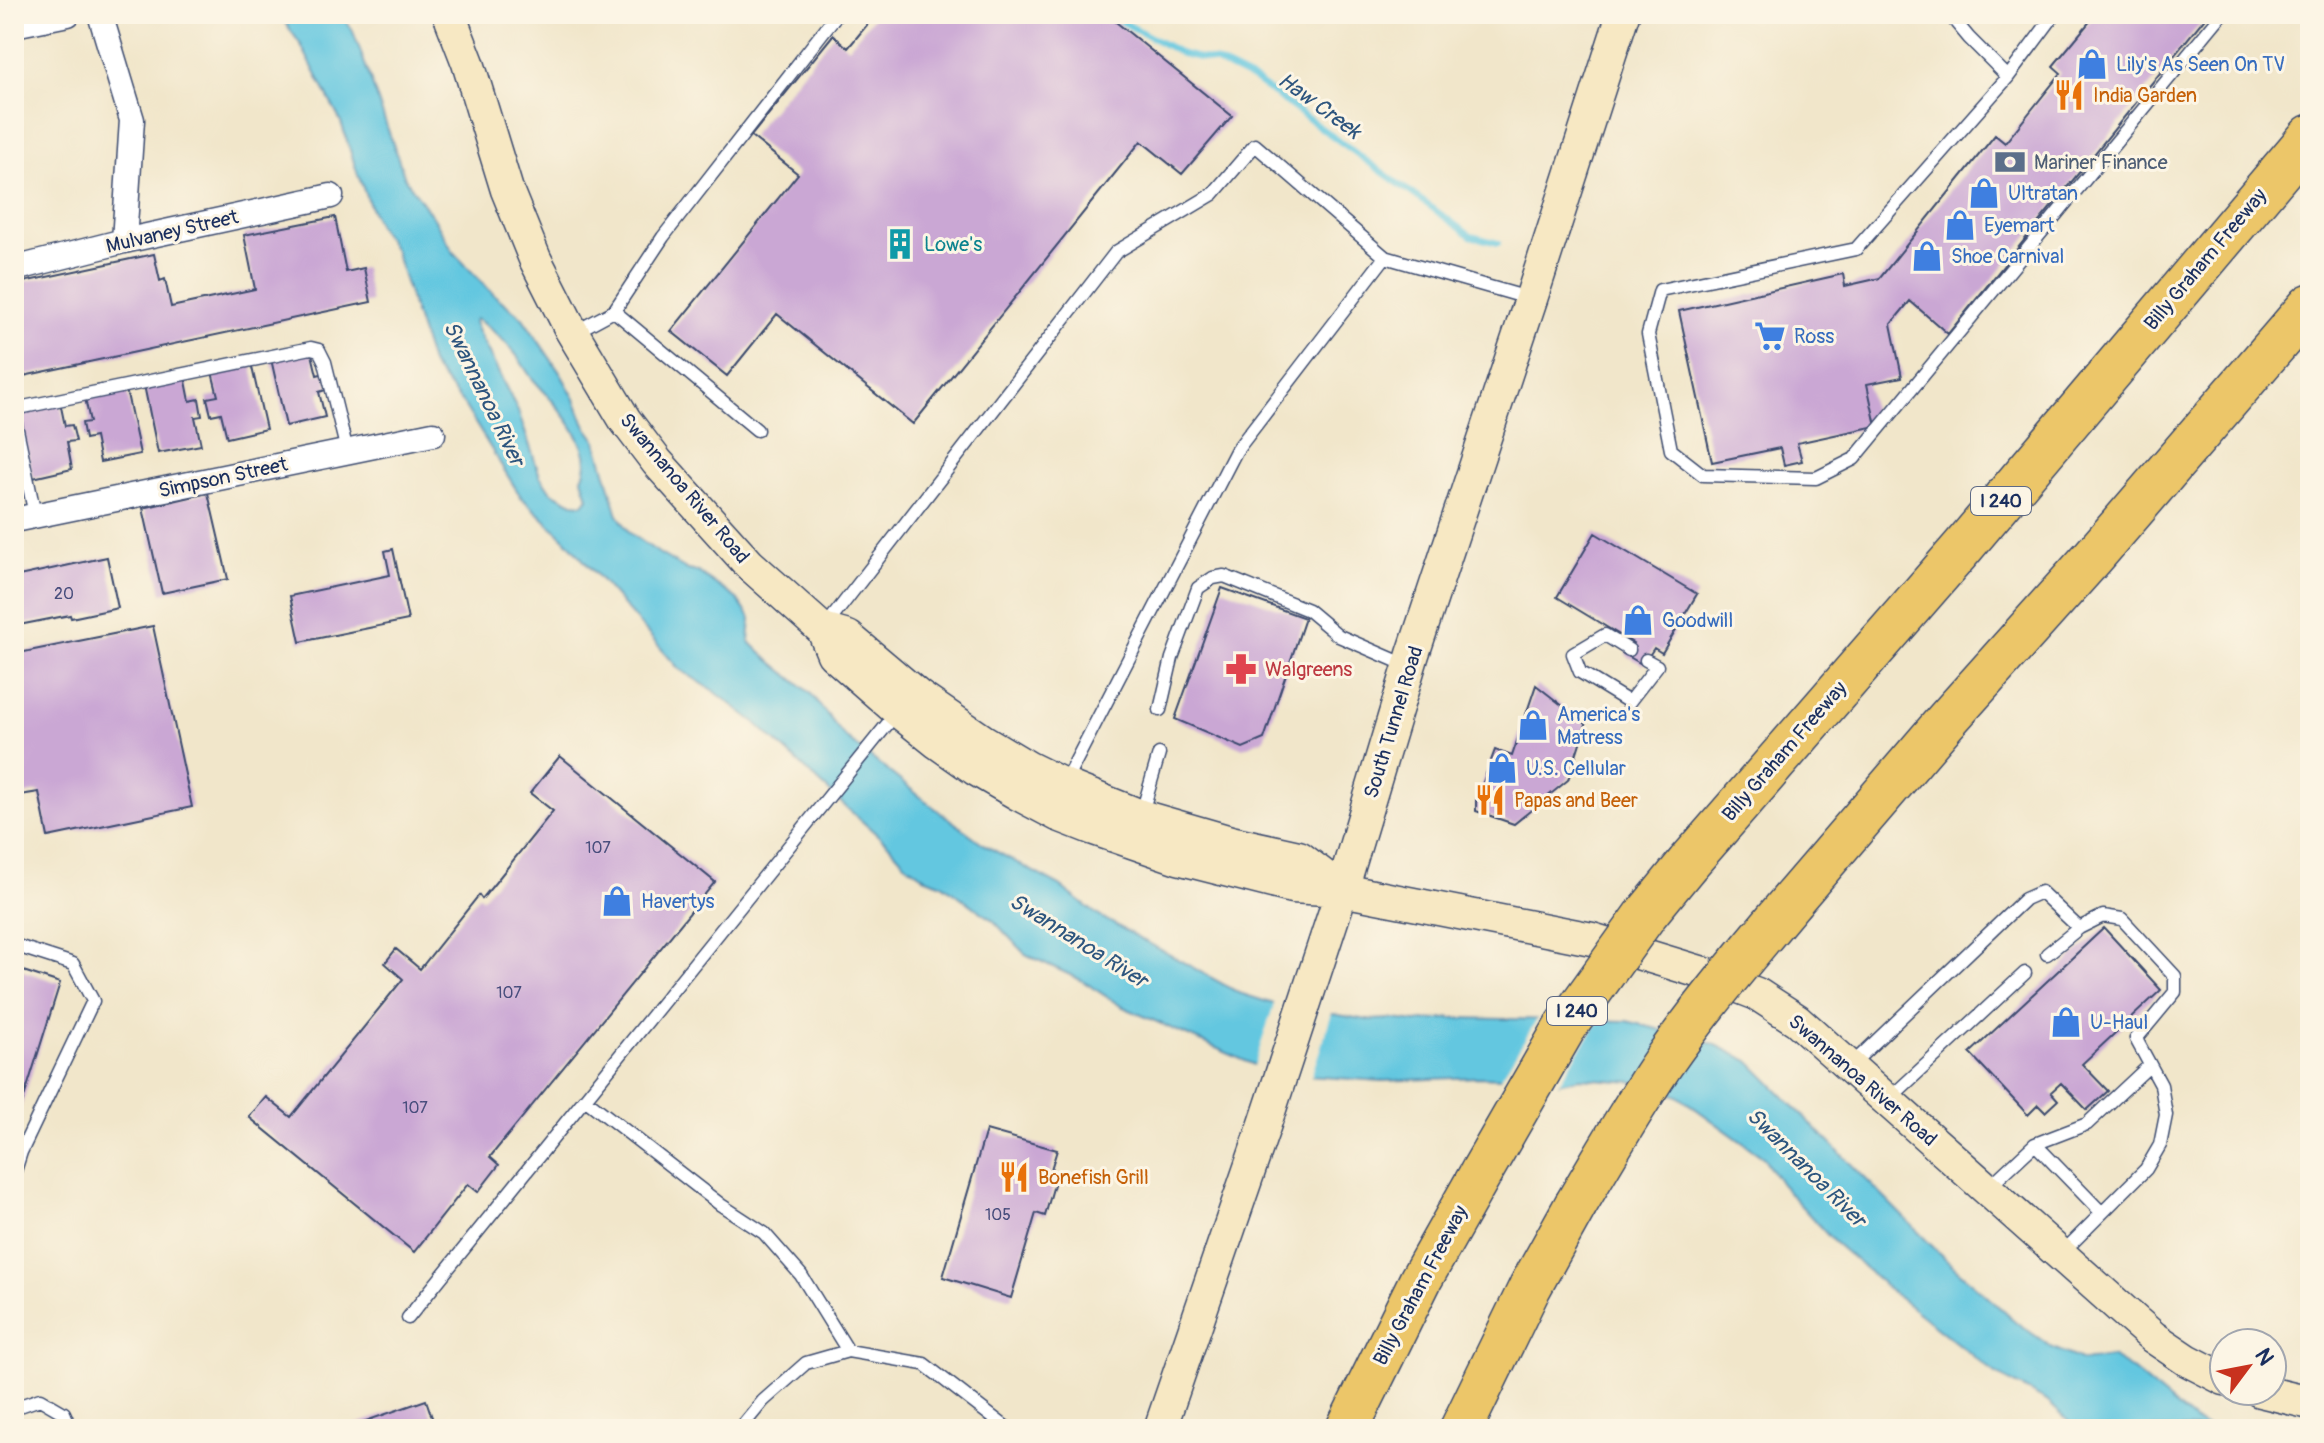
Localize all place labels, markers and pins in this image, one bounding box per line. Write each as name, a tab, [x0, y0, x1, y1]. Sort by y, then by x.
shop icon: Lily's As Seen On TV	[2075, 47, 2109, 81]
place label: Lily's As Seen On TV	[2116, 52, 2285, 77]
restaurant icon: India Garden	[2052, 78, 2086, 112]
place label: India Garden	[2093, 83, 2197, 108]
bank icon: Mariner Finance	[1993, 145, 2027, 179]
place label: Mariner Finance	[2034, 150, 2168, 175]
shop icon: Ultratan	[1967, 176, 2001, 210]
place label: Ultratan	[2008, 181, 2078, 206]
shop icon: Eyemart	[1943, 208, 1977, 242]
place label: Eyemart	[1984, 213, 2056, 238]
building icon: Lowe's	[883, 227, 917, 261]
place label: Lowe's	[924, 232, 982, 257]
shop icon: Shoe Carnival	[1910, 239, 1944, 273]
place label: Shoe Carnival	[1951, 244, 2064, 269]
supermarket icon: Ross	[1753, 319, 1787, 353]
place label: Ross	[1794, 324, 1834, 349]
shop icon: Goodwill	[1621, 603, 1655, 637]
place label: Goodwill	[1662, 608, 1733, 633]
pharmacy icon: Walgreens	[1224, 652, 1258, 686]
place label: Walgreens	[1265, 657, 1352, 682]
place label: America's Matress	[1557, 702, 1640, 750]
shop icon: America's Matress	[1516, 708, 1550, 742]
shop icon: U.S. Cellular	[1485, 751, 1519, 785]
place label: U.S. Cellular	[1526, 756, 1626, 781]
restaurant icon: Papas and Beer	[1473, 783, 1507, 817]
place label: Papas and Beer	[1514, 788, 1638, 813]
shop icon: Havertys	[600, 884, 634, 918]
place label: Havertys	[641, 889, 715, 914]
shop icon: U-Haul	[2049, 1005, 2083, 1039]
place label: U-Haul	[2090, 1010, 2148, 1035]
restaurant icon: Bonefish Grill	[997, 1160, 1031, 1194]
place label: Bonefish Grill	[1038, 1165, 1149, 1190]

